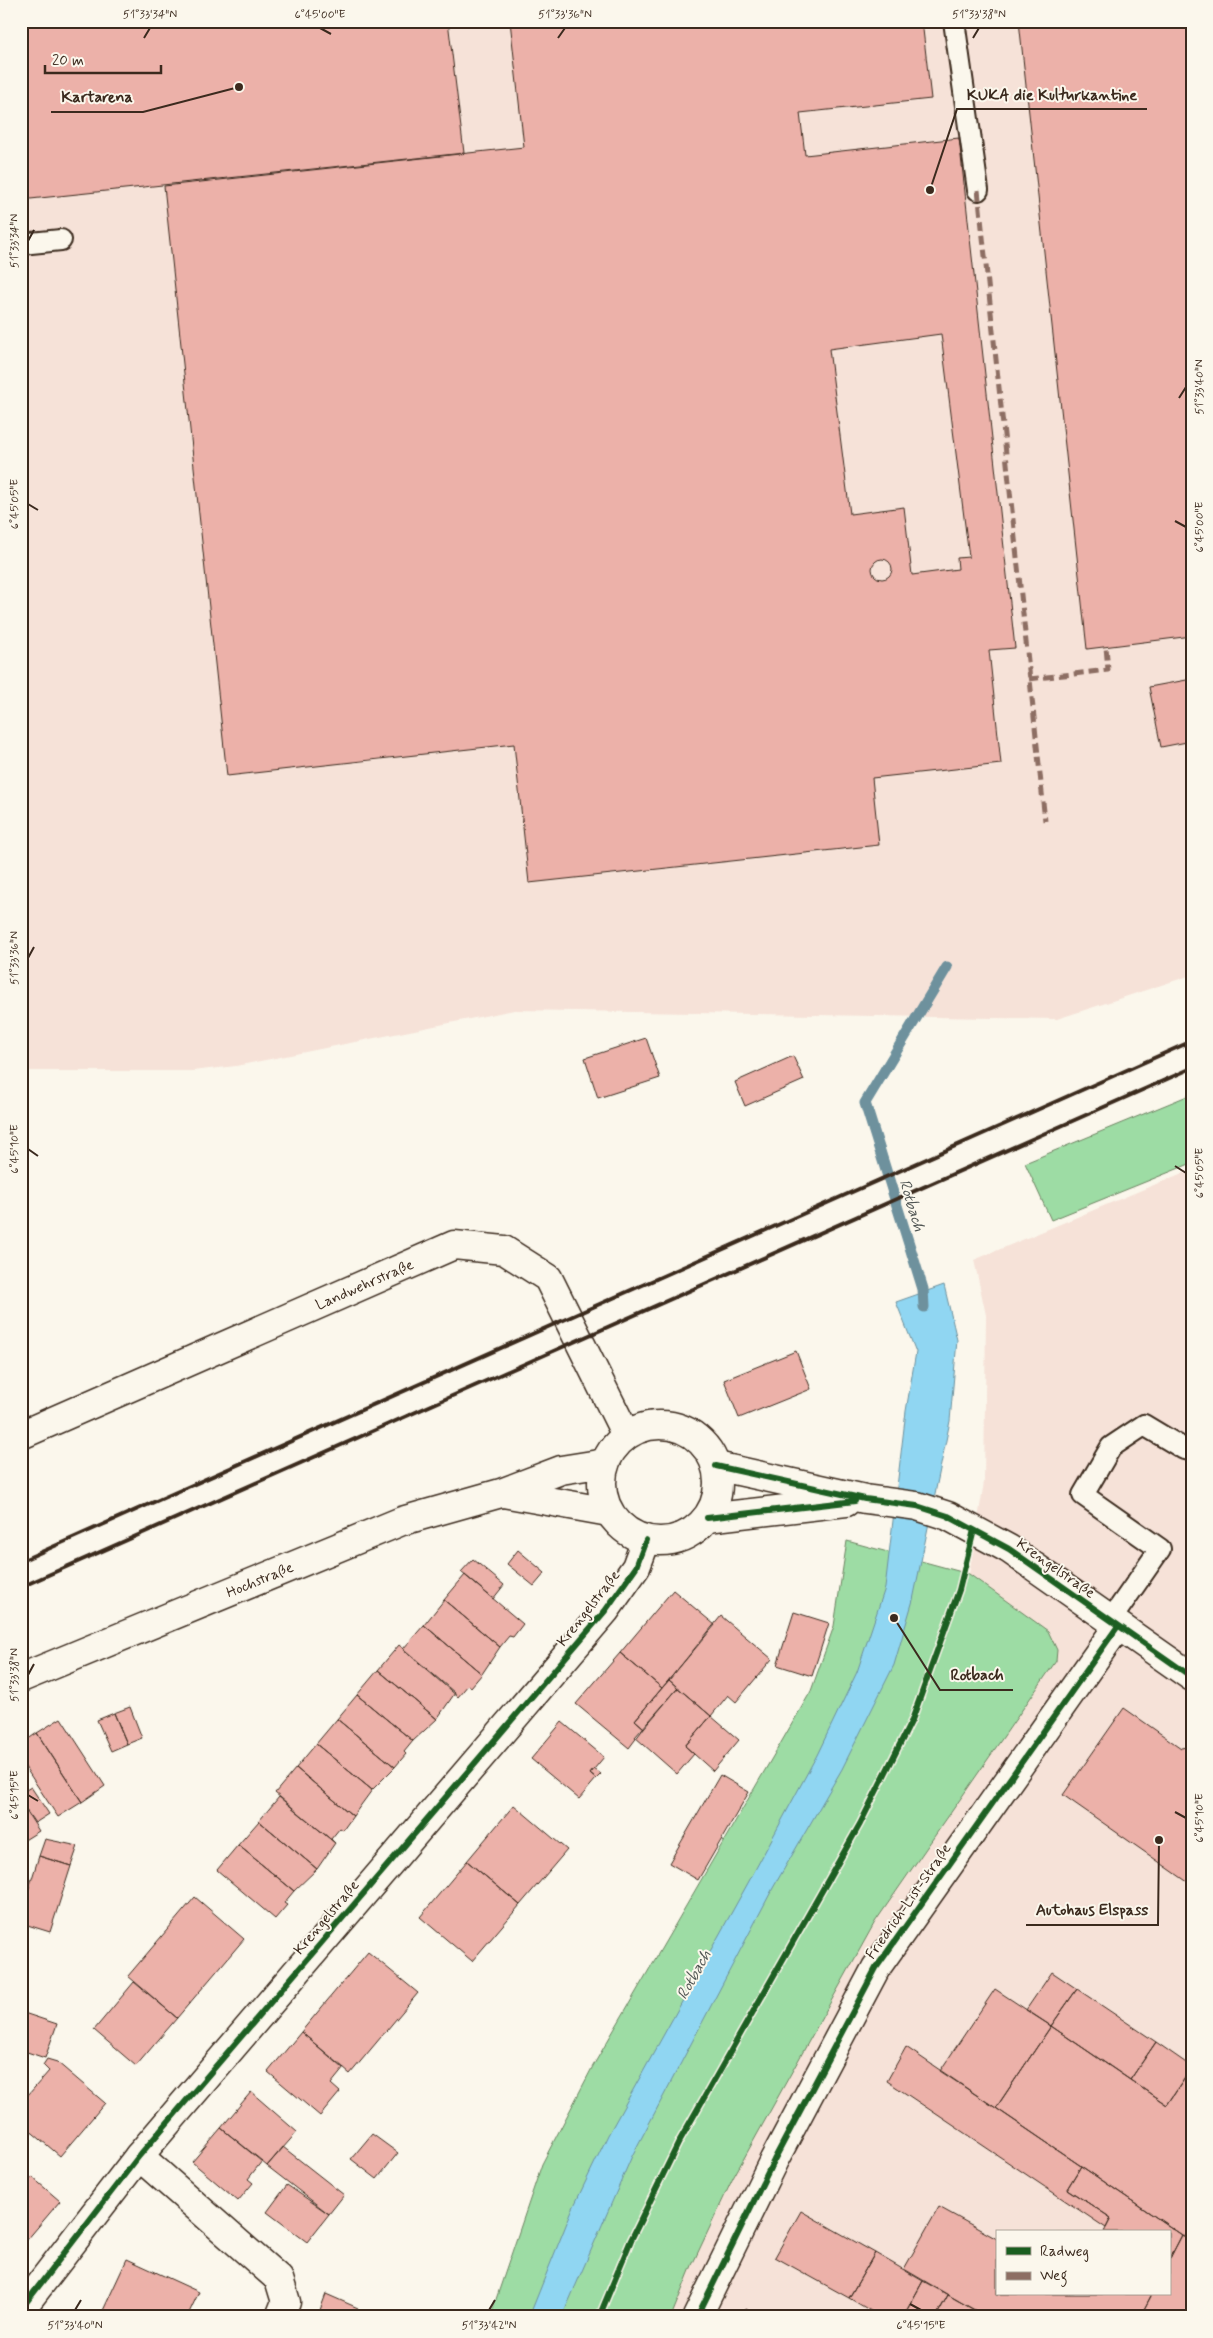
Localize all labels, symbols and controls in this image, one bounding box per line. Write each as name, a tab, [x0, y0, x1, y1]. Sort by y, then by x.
text: 51°33'34"N	[123, 7, 177, 23]
text: 6°45'00"E	[294, 7, 346, 23]
text: 51°33'36"N	[538, 7, 592, 23]
text: 51°33'38"N	[952, 7, 1006, 23]
scale bar	[45, 42, 161, 74]
text: 20 m	[52, 51, 84, 71]
callout: KUKA die Kulturkantine	[957, 78, 1147, 109]
callout: Kartarena	[51, 81, 143, 112]
text: KUKA die Kulturkantine	[967, 85, 1137, 106]
text: Kartarena	[61, 87, 133, 108]
text: 51°33'34"N	[7, 214, 23, 268]
text: 51°33'40"N	[1192, 359, 1208, 415]
text: 6°45'05"E	[7, 479, 23, 529]
text: 6°45'00"E	[1192, 501, 1208, 553]
text: 51°33'36"N	[7, 931, 23, 985]
text: 6°45'10"E	[7, 1124, 23, 1174]
text: 6°45'05"E	[1192, 1148, 1208, 1198]
water label: Rotbach	[894, 1177, 929, 1234]
street label: Landwehrstraße	[313, 1255, 417, 1316]
street label: Krengelstraße	[1012, 1534, 1099, 1603]
street label: Hochstraße	[223, 1558, 297, 1603]
street label: Krengelstraße	[553, 1566, 625, 1651]
text: 51°33'38"N	[7, 1648, 23, 1702]
callout: Rotbach	[940, 1659, 1013, 1690]
text: Rotbach	[950, 1665, 1004, 1686]
text: 6°45'15"E	[7, 1770, 23, 1820]
text: 6°45'10"E	[1192, 1793, 1208, 1843]
street label: Friedrich-List-Straße	[861, 1840, 956, 1963]
street label: Krengelstraße	[290, 1876, 364, 1959]
callout: Autohaus Elspass	[1026, 1894, 1158, 1925]
text: Autohaus Elspass	[1036, 1900, 1148, 1921]
water label: Rotbach	[672, 1946, 717, 2003]
legend	[996, 2230, 1170, 2296]
text: Radweg	[1040, 2242, 1089, 2262]
text: Weg	[1040, 2266, 1067, 2287]
text: 51°33'40"N	[47, 2318, 103, 2334]
text: 51°33'42"N	[461, 2318, 517, 2334]
text: 6°45'15"E	[896, 2318, 946, 2334]

